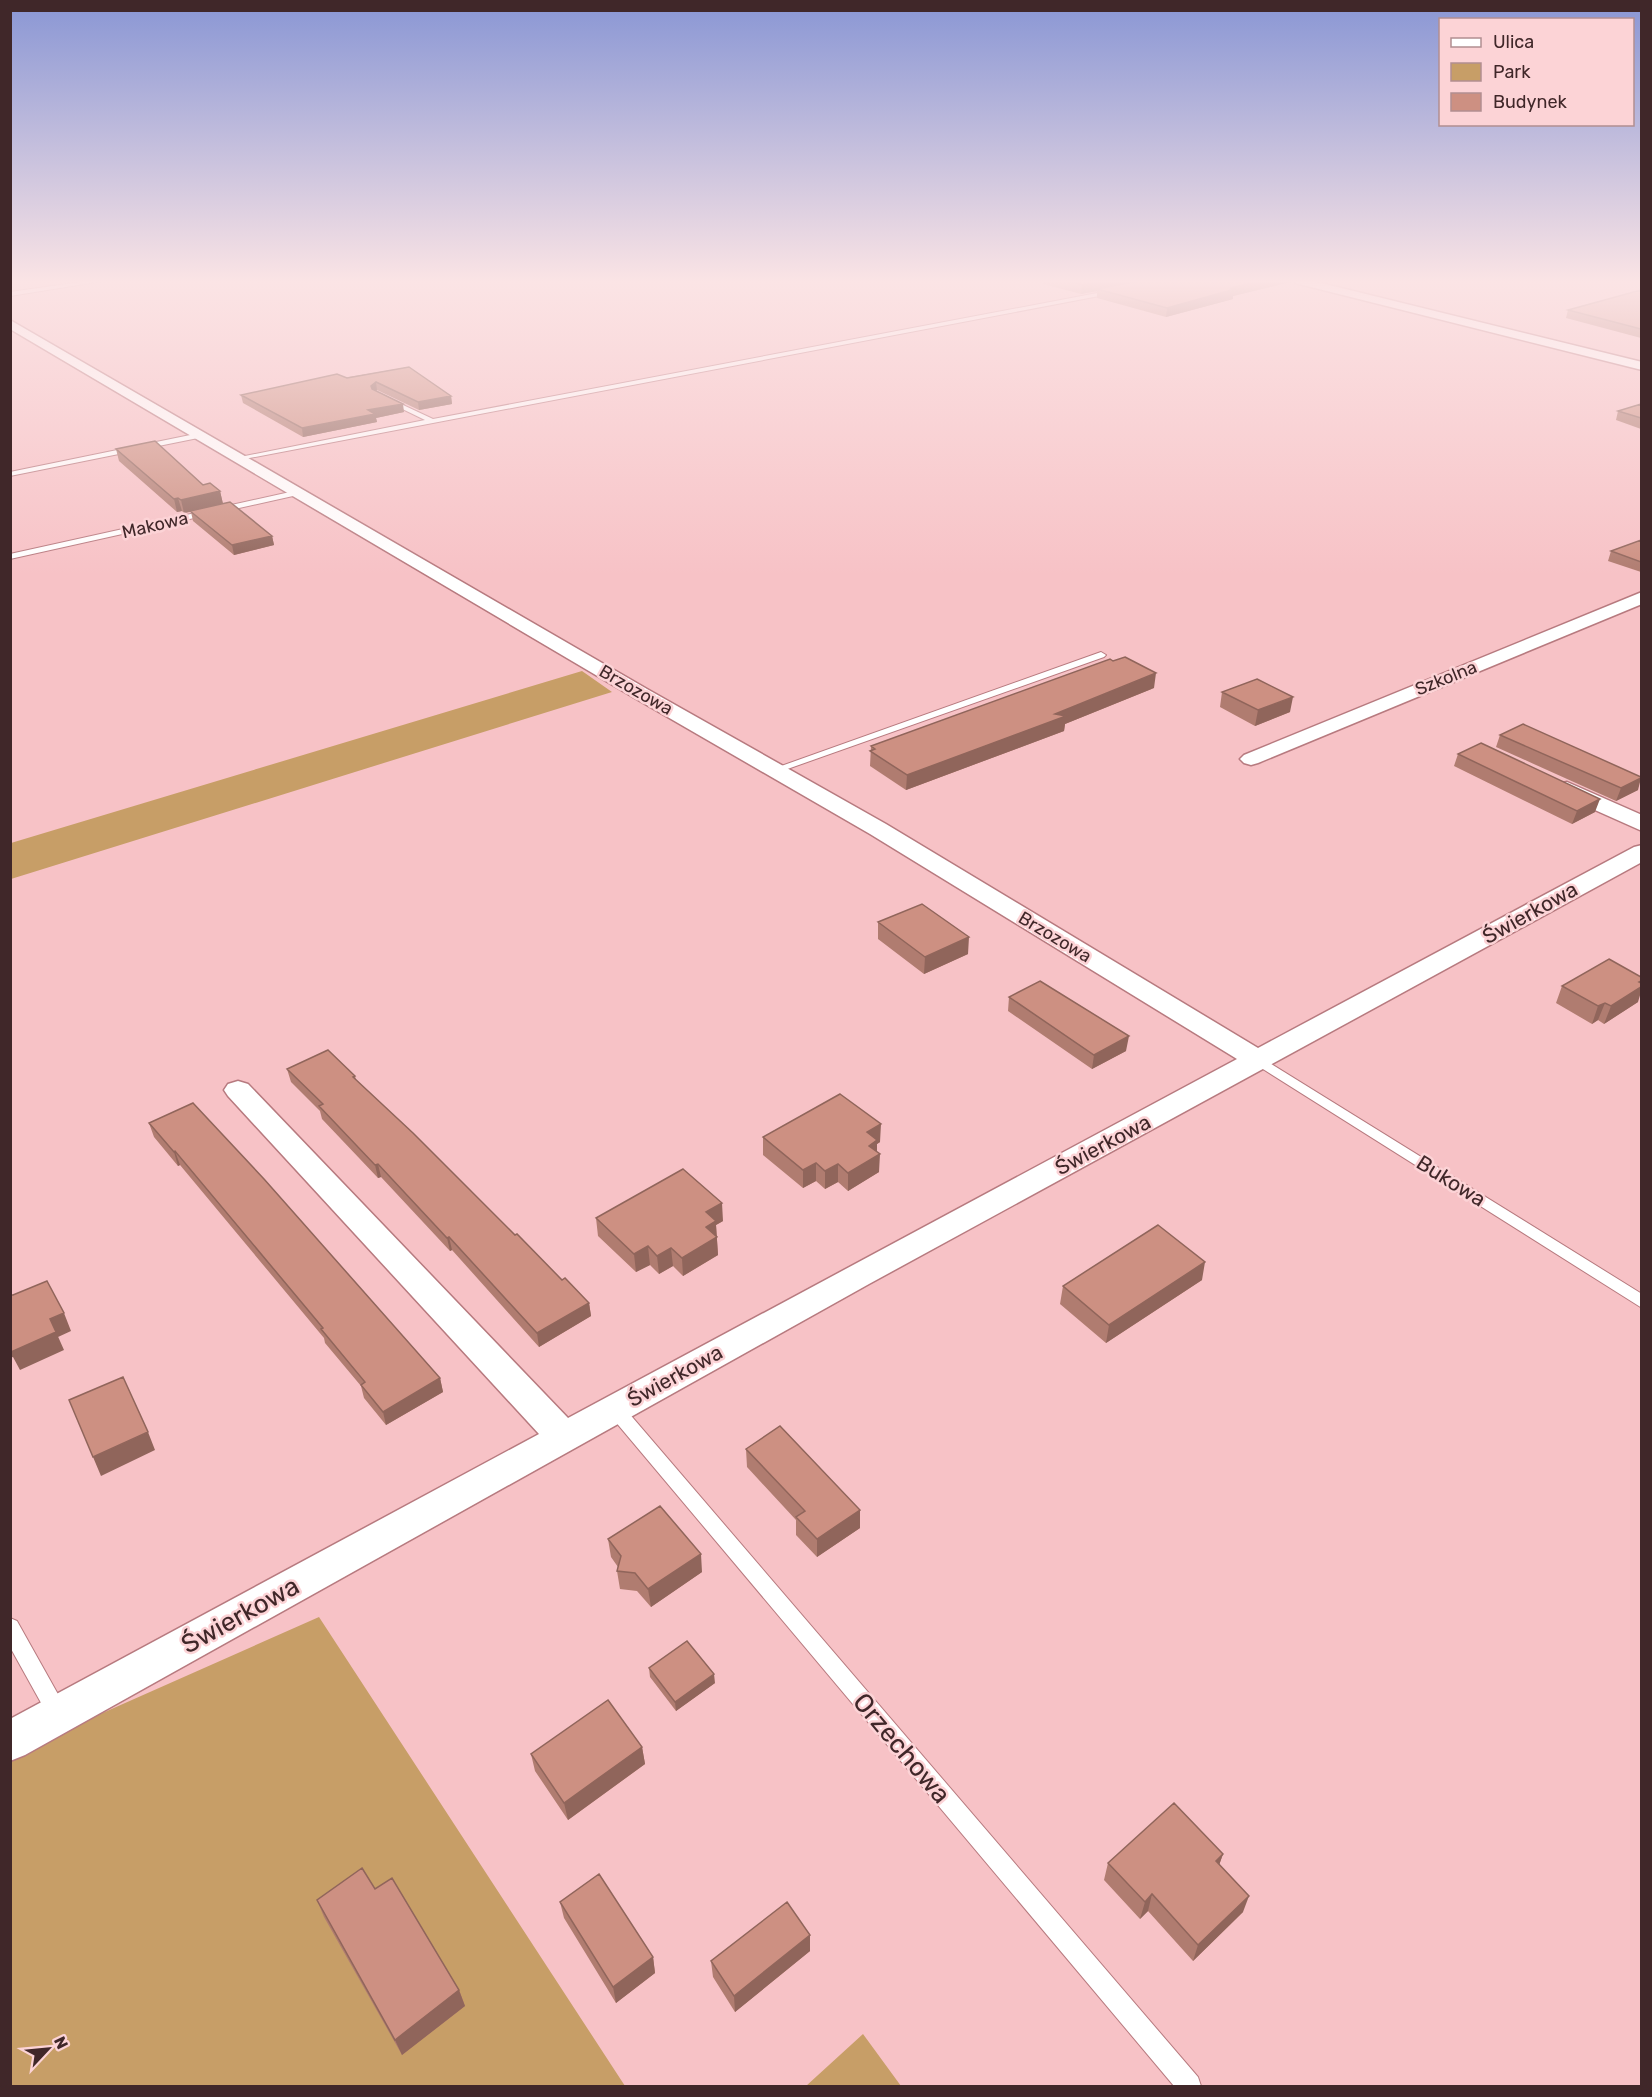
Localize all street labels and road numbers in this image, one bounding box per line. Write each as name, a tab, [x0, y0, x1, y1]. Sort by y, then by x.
street label: Makowa	[120, 507, 190, 543]
street label: Szkolna	[1412, 656, 1480, 700]
street label: Brzozowa	[595, 660, 677, 720]
street label: Świerkowa	[1478, 876, 1582, 949]
street label: Brzozowa	[1014, 907, 1096, 967]
street label: Świerkowa	[1051, 1109, 1155, 1180]
street label: Bukowa	[1412, 1150, 1490, 1212]
street label: Świerkowa	[623, 1339, 727, 1412]
street label: Świerkowa	[176, 1570, 305, 1660]
street label: Orzechowa	[846, 1687, 957, 1810]

